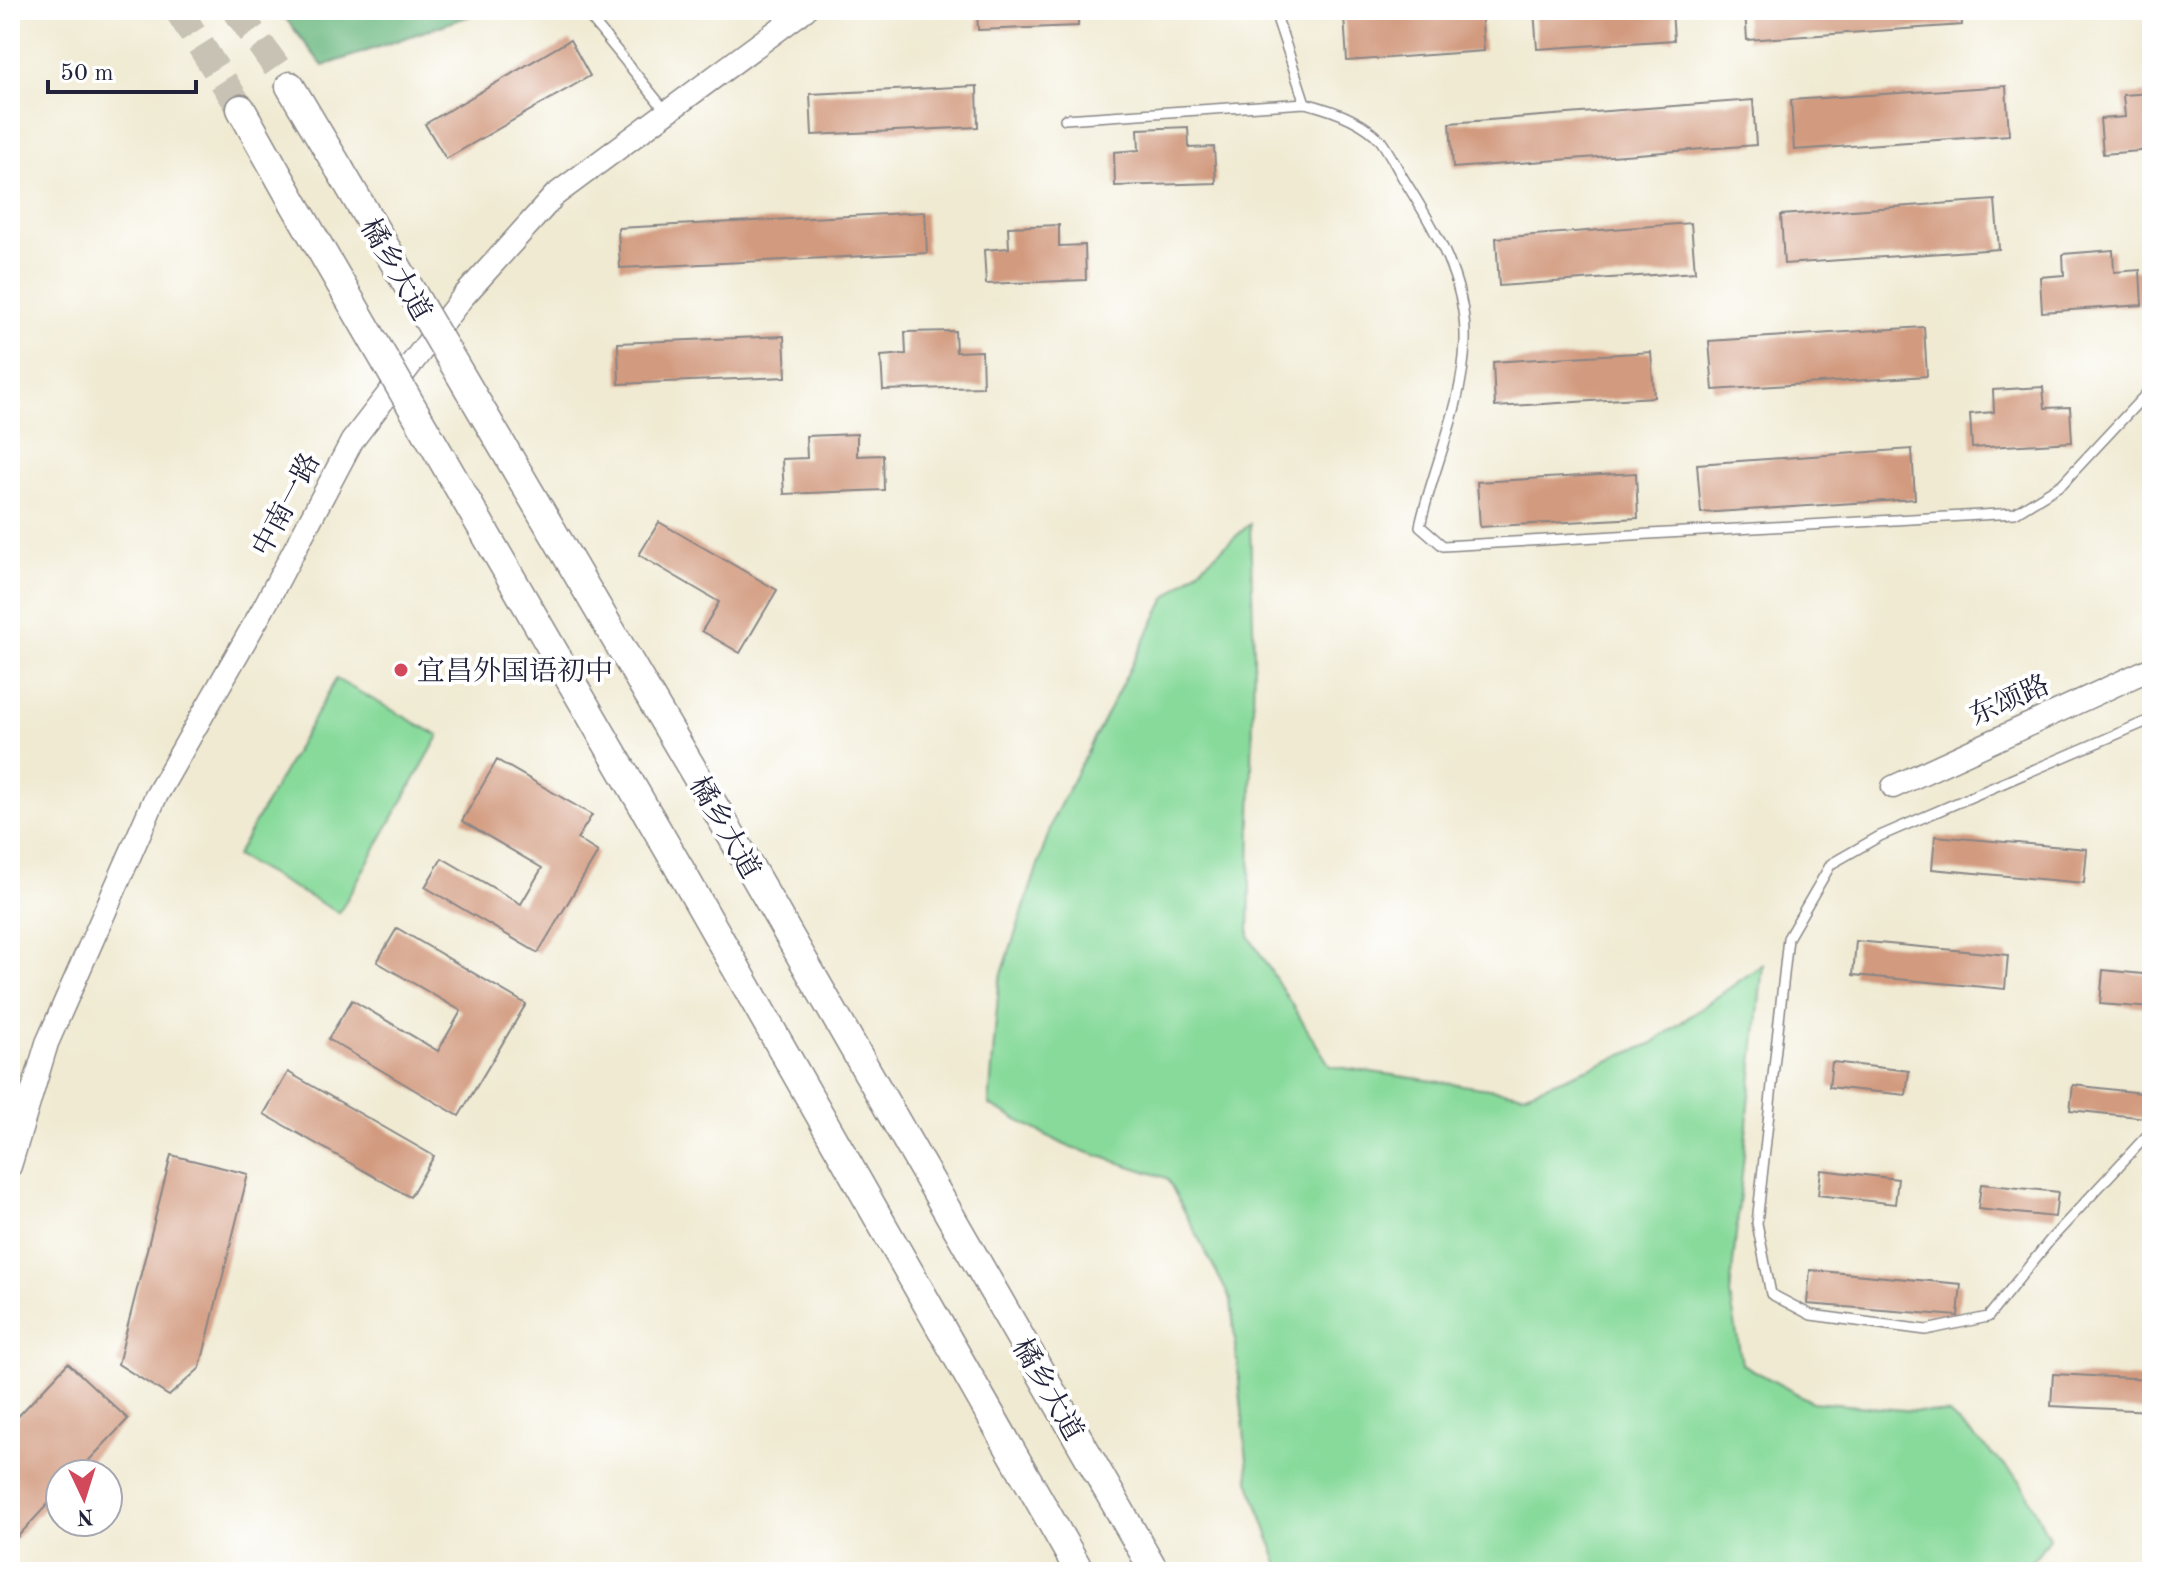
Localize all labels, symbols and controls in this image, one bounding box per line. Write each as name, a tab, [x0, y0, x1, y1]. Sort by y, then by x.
scale bar	[48, 44, 196, 94]
text: 50 m	[60, 62, 114, 86]
street label: 橘乡大道	[354, 213, 437, 326]
street label: 中南一路	[246, 448, 326, 561]
place label: 宜昌外国语初中	[417, 656, 613, 687]
marker: 宜昌外国语初中	[392, 661, 410, 679]
street label: 东颂路	[1965, 669, 2054, 732]
street label: 橘乡大道	[683, 771, 766, 884]
street label: 橘乡大道	[1006, 1333, 1089, 1446]
north arrow	[44, 1458, 124, 1538]
text: N	[76, 1504, 94, 1528]

